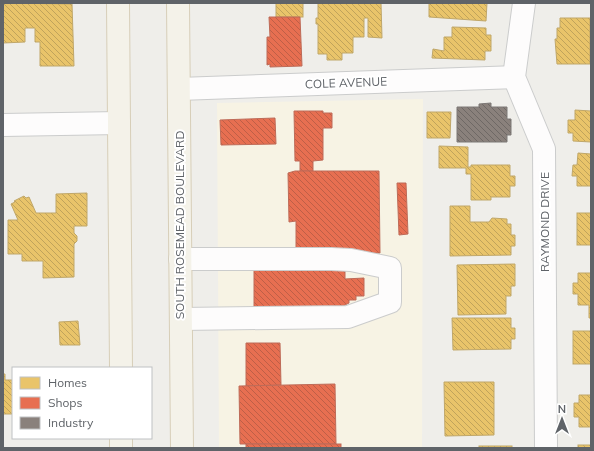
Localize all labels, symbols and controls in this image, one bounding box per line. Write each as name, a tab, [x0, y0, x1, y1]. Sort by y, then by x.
street label: COLE AVENUE	[305, 74, 387, 91]
street label: SOUTH ROSEMEAD BOULEVARD	[172, 131, 187, 319]
street label: RAYMOND DRIVE	[537, 172, 552, 272]
legend	[12, 367, 152, 439]
text: Homes	[48, 375, 87, 390]
text: Shops	[48, 395, 83, 410]
north arrow	[542, 399, 582, 439]
text: N	[558, 402, 566, 416]
text: Industry	[48, 415, 94, 430]

